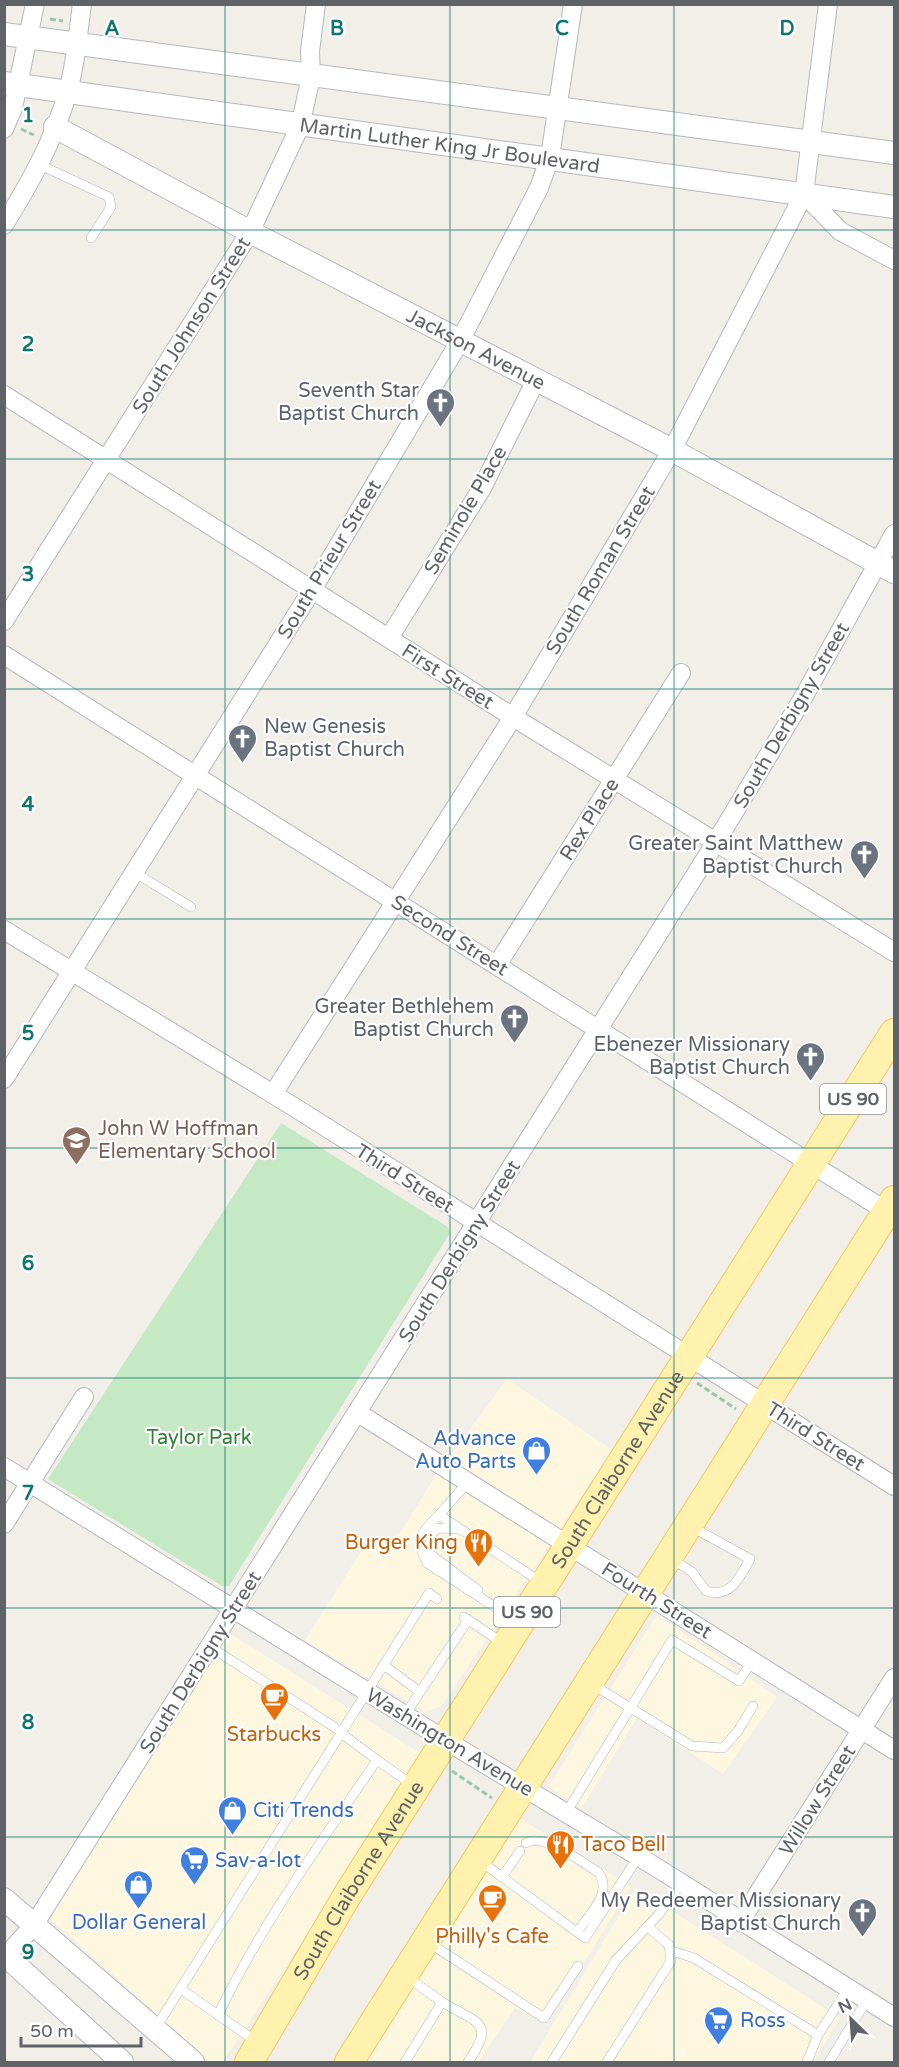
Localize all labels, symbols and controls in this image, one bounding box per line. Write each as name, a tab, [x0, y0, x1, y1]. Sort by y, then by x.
text: A	[105, 17, 120, 41]
text: B	[330, 17, 344, 41]
text: C	[555, 17, 569, 41]
text: D	[779, 17, 795, 41]
text: 1	[22, 104, 34, 128]
street label: Martin Luther King Jr Boulevard	[298, 113, 601, 179]
street label: South Johnson Street	[128, 232, 256, 418]
street label: Jackson Avenue	[402, 304, 549, 395]
text: 2	[22, 333, 34, 357]
place label: Seventh Star Baptist Church	[278, 379, 419, 426]
church icon: Seventh Star Baptist Church	[424, 386, 456, 428]
street label: Seminole Place	[419, 442, 512, 579]
street label: South Prieur Street	[273, 475, 387, 643]
street label: South Roman Street	[541, 482, 661, 659]
text: 3	[22, 563, 34, 587]
street label: South Derbigny Street	[729, 618, 855, 813]
street label: First Street	[397, 639, 498, 715]
place label: New Genesis Baptist Church	[264, 715, 405, 762]
church icon: New Genesis Baptist Church	[227, 722, 259, 764]
street label: Rex Place	[555, 774, 625, 865]
text: 4	[22, 793, 35, 817]
place label: Greater Saint Matthew Baptist Church	[628, 832, 843, 879]
church icon: Greater Saint Matthew Baptist Church	[848, 838, 880, 880]
street label: Second Street	[386, 890, 513, 982]
place label: Greater Bethlehem Baptist Church	[314, 995, 494, 1042]
church icon: Greater Bethlehem Baptist Church	[499, 1002, 531, 1044]
text: 5	[22, 1022, 34, 1046]
place label: Ebenezer Missionary Baptist Church	[593, 1033, 790, 1080]
church icon: Ebenezer Missionary Baptist Church	[795, 1040, 827, 1082]
road number: US 90	[820, 1084, 886, 1114]
place label: John W Hoffman Elementary School	[98, 1117, 276, 1164]
school or university icon: John W Hoffman Elementary School	[61, 1124, 93, 1166]
street label: Third Street	[351, 1139, 458, 1219]
street label: South Derbigny Street	[394, 1156, 526, 1347]
text: 6	[22, 1252, 34, 1276]
street label: South Claiborne Avenue	[547, 1366, 690, 1573]
street label: Third Street	[762, 1397, 869, 1477]
park label: Taylor Park	[146, 1426, 252, 1450]
place label: Advance Auto Parts	[415, 1427, 516, 1474]
shop icon: Advance Auto Parts	[521, 1434, 553, 1476]
text: 7	[22, 1482, 34, 1506]
restaurant icon: Burger King	[463, 1526, 495, 1568]
place label: Burger King	[345, 1531, 458, 1555]
street label: Fourth Street	[597, 1557, 716, 1644]
street label: South Derbigny Street	[135, 1567, 267, 1758]
road number: US 90	[494, 1597, 560, 1627]
cafe icon: Starbucks	[258, 1680, 290, 1722]
street label: Washington Avenue	[362, 1683, 537, 1802]
text: 8	[22, 1711, 34, 1735]
place label: Starbucks	[227, 1723, 321, 1747]
street label: Willow Street	[775, 1741, 861, 1860]
street label: South Claiborne Avenue	[289, 1777, 430, 1985]
shop icon: Citi Trends	[216, 1794, 248, 1836]
place label: Citi Trends	[253, 1799, 354, 1823]
restaurant icon: Taco Bell	[544, 1828, 576, 1870]
place label: Taco Bell	[581, 1833, 666, 1857]
supermarket icon: Sav-a-lot	[178, 1844, 210, 1886]
place label: Sav-a-lot	[215, 1849, 301, 1873]
shop icon: Dollar General	[123, 1868, 155, 1910]
cafe icon: Philly's Cafe	[476, 1882, 508, 1924]
place label: My Redeemer Missionary Baptist Church	[600, 1889, 841, 1936]
church icon: My Redeemer Missionary Baptist Church	[846, 1896, 878, 1938]
place label: Dollar General	[72, 1911, 206, 1935]
place label: Philly's Cafe	[435, 1925, 549, 1949]
text: 9	[22, 1941, 34, 1965]
north arrow	[821, 1989, 881, 2049]
text: N	[835, 1995, 855, 2018]
supermarket icon: Ross	[703, 2004, 735, 2046]
place label: Ross	[740, 2009, 786, 2033]
scale bar	[21, 2010, 141, 2048]
text: 50 m	[30, 2020, 74, 2042]

